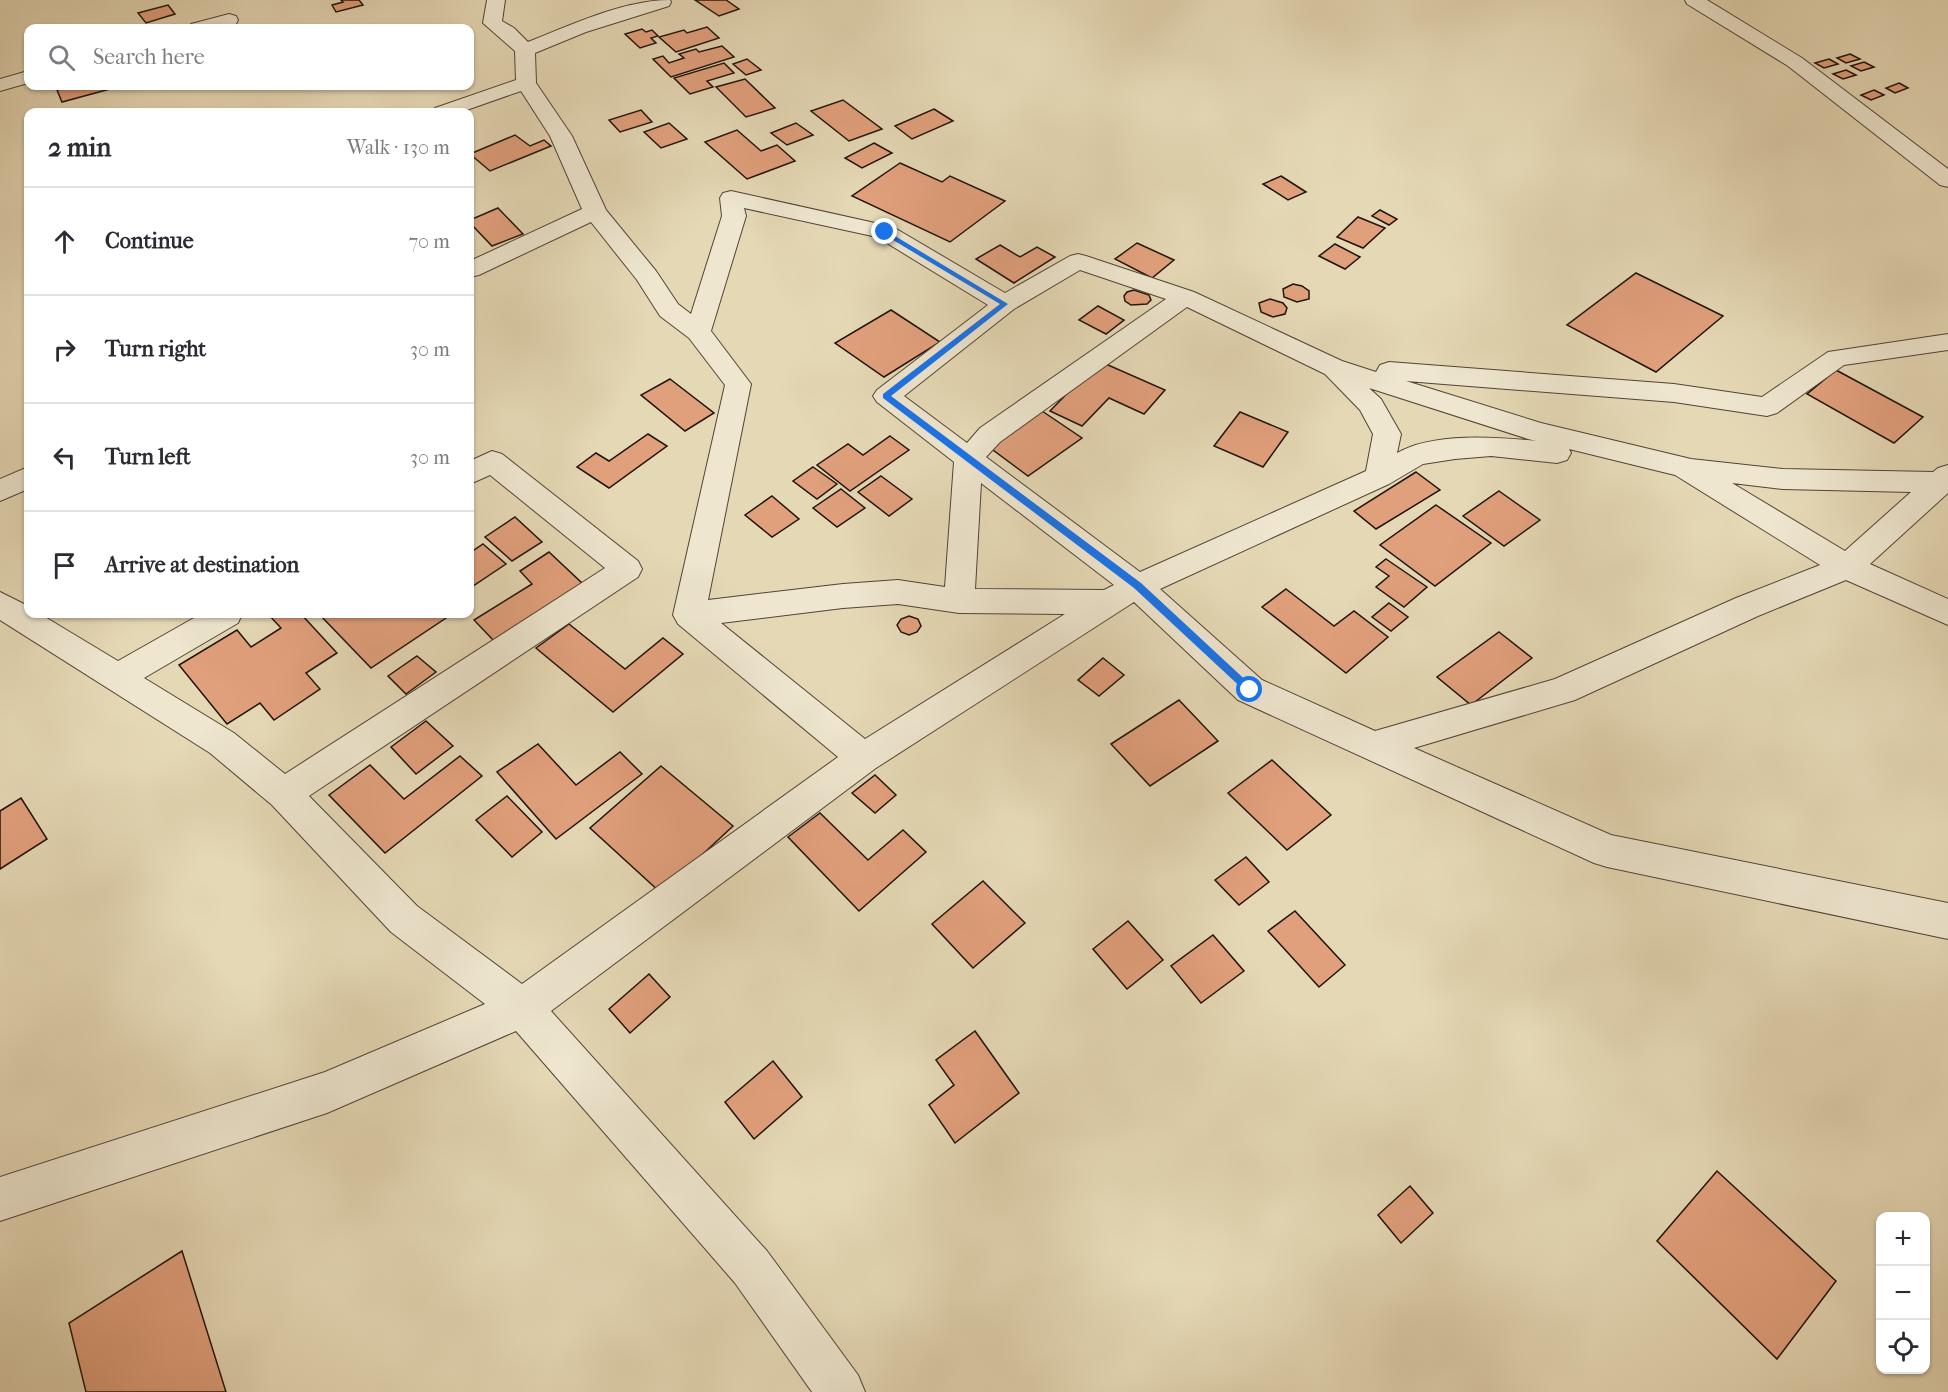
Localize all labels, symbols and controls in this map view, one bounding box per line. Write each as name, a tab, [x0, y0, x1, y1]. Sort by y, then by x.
search box	[24, 24, 474, 90]
icon: search	[45, 41, 78, 74]
text: Search here	[93, 44, 205, 70]
text: 2 min	[48, 132, 111, 163]
text: Walk · 130 m	[347, 136, 450, 159]
route end	[871, 218, 897, 244]
icon: ahead	[48, 225, 81, 258]
text: Continue	[105, 228, 194, 254]
text: 70 m	[408, 230, 450, 253]
icon: right	[48, 333, 81, 366]
text: Turn right	[105, 336, 206, 362]
text: 30 m	[410, 338, 450, 361]
icon: left	[48, 441, 81, 474]
text: Turn left	[105, 444, 191, 470]
text: 30 m	[410, 446, 450, 469]
icon: arrive	[48, 549, 81, 582]
text: Arrive at destination	[105, 552, 299, 578]
route start	[1236, 676, 1262, 702]
map controls	[1876, 1212, 1930, 1374]
button: +	[1876, 1212, 1930, 1266]
button: −	[1876, 1266, 1930, 1320]
button: locate	[1876, 1320, 1930, 1374]

